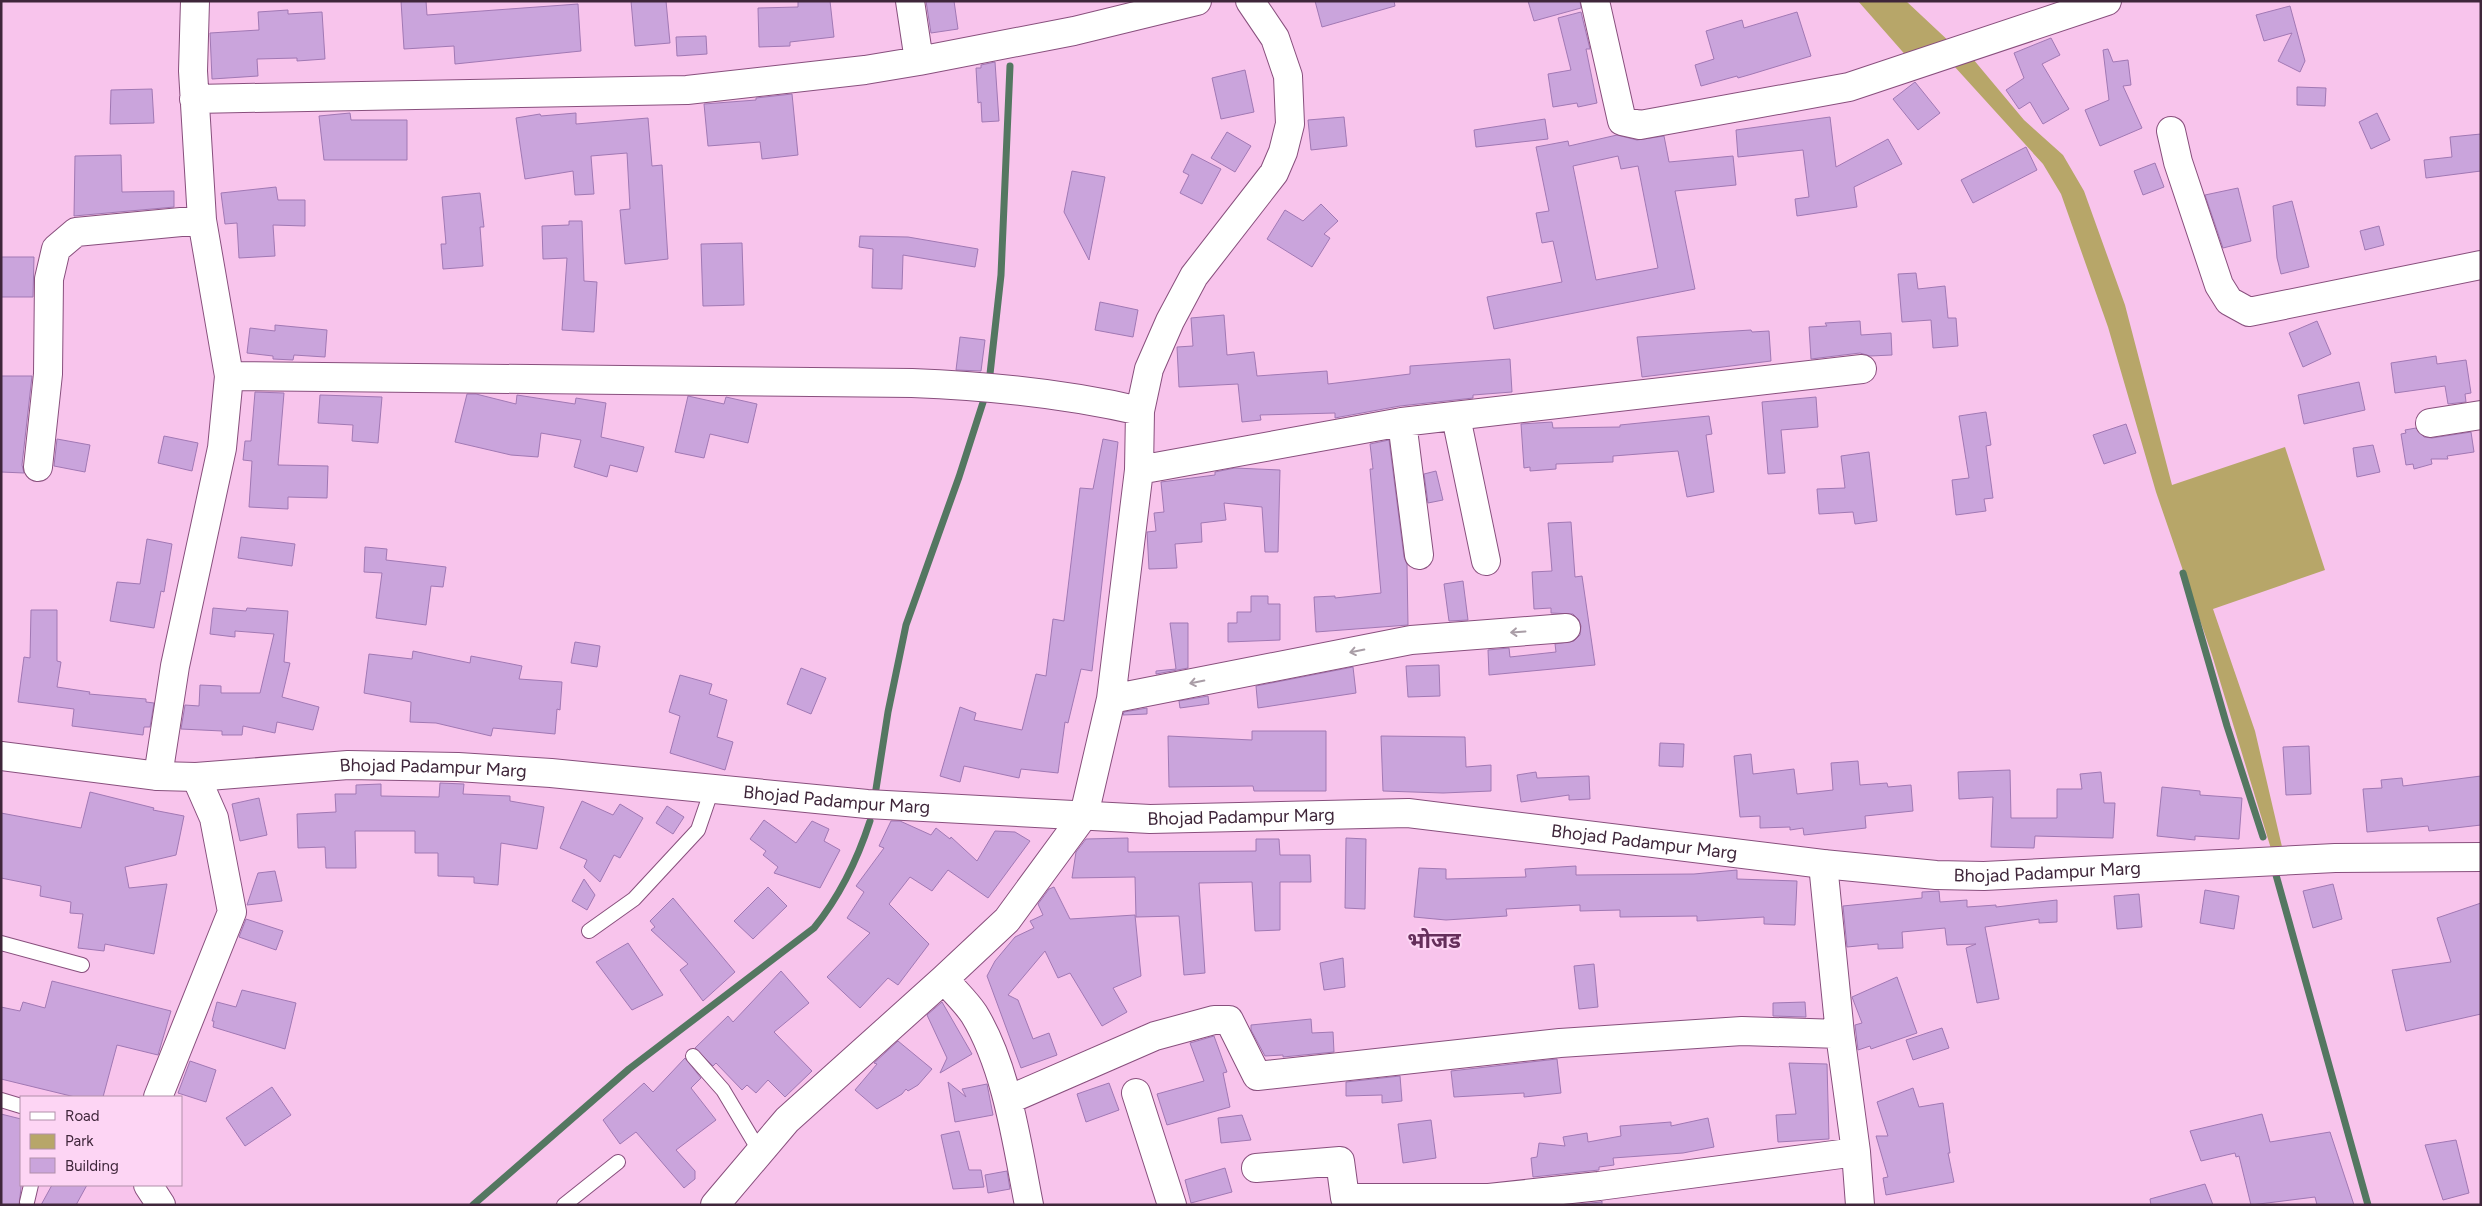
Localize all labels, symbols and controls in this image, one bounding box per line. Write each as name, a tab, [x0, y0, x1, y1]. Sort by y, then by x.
one-way arrow	[1510, 627, 1526, 637]
one-way arrow	[1349, 646, 1365, 656]
one-way arrow	[1190, 678, 1206, 687]
street label: Bhojad Padampur Marg	[339, 754, 527, 782]
street label: Bhojad Padampur Marg	[742, 781, 931, 818]
street label: Bhojad Padampur Marg	[1147, 804, 1335, 830]
street label: Bhojad Padampur Marg	[1550, 820, 1739, 864]
street label: Bhojad Padampur Marg	[1953, 857, 2141, 887]
district label: भोजड	[1407, 927, 1461, 954]
legend	[20, 1096, 182, 1186]
text: Road	[65, 1107, 100, 1125]
text: Park	[65, 1132, 94, 1150]
text: Building	[65, 1157, 119, 1175]

